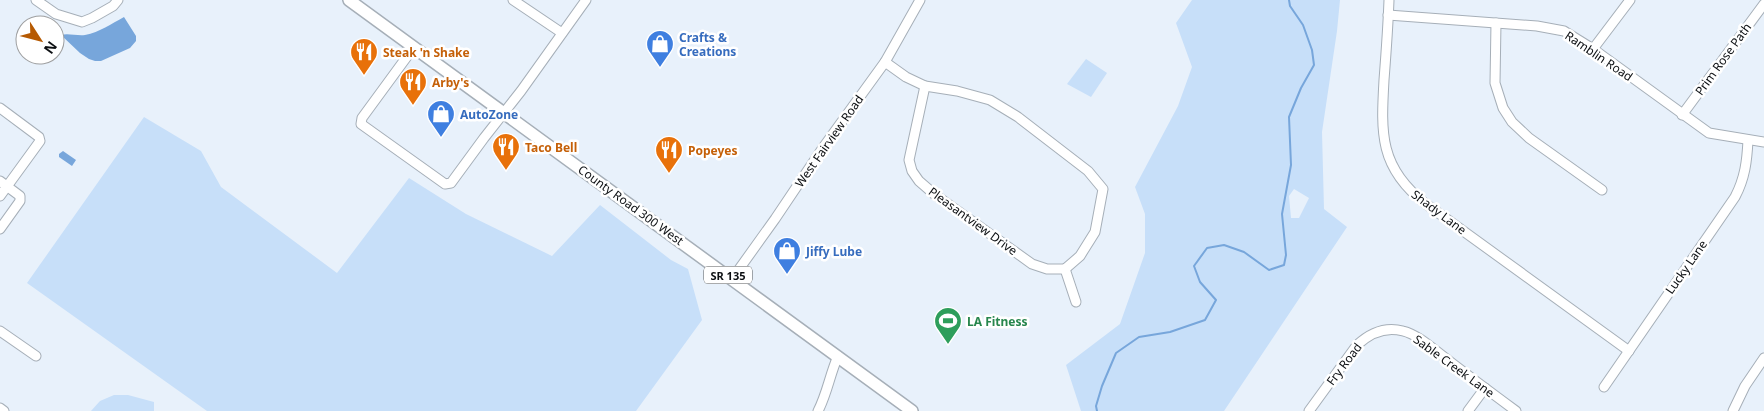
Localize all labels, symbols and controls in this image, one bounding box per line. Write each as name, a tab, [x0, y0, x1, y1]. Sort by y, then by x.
north arrow	[15, 15, 65, 65]
street label: Prim Rose Path	[1691, 19, 1755, 99]
street label: Ramblin Road	[1562, 27, 1636, 85]
shop icon: Crafts & Creations	[645, 29, 675, 68]
place label: Crafts & Creations	[679, 29, 736, 60]
restaurant icon: Steak 'n Shake	[349, 37, 379, 76]
text: N	[40, 38, 62, 58]
place label: Steak 'n Shake	[383, 44, 470, 61]
restaurant icon: Arby's	[398, 67, 428, 106]
place label: Arby's	[432, 74, 469, 91]
street label: West Fairview Road	[791, 91, 867, 191]
shop icon: AutoZone	[426, 99, 456, 138]
place label: AutoZone	[460, 106, 518, 123]
restaurant icon: Taco Bell	[491, 132, 521, 171]
restaurant icon: Popeyes	[654, 135, 684, 174]
place label: Taco Bell	[525, 139, 577, 156]
place label: Popeyes	[688, 142, 738, 159]
street label: County Road 300 West	[575, 161, 688, 250]
street label: Pleasantview Drive	[925, 183, 1021, 259]
street label: Shady Lane	[1408, 186, 1470, 238]
shop icon: Jiffy Lube	[772, 236, 802, 275]
street label: Lucky Lane	[1661, 236, 1711, 297]
place label: Jiffy Lube	[805, 243, 862, 260]
road number: SR 135	[704, 266, 752, 284]
sports icon: LA Fitness	[933, 306, 963, 345]
place label: LA Fitness	[967, 313, 1028, 330]
street label: Sable Creek Lane	[1410, 331, 1498, 401]
street label: Fry Road	[1322, 339, 1366, 389]

